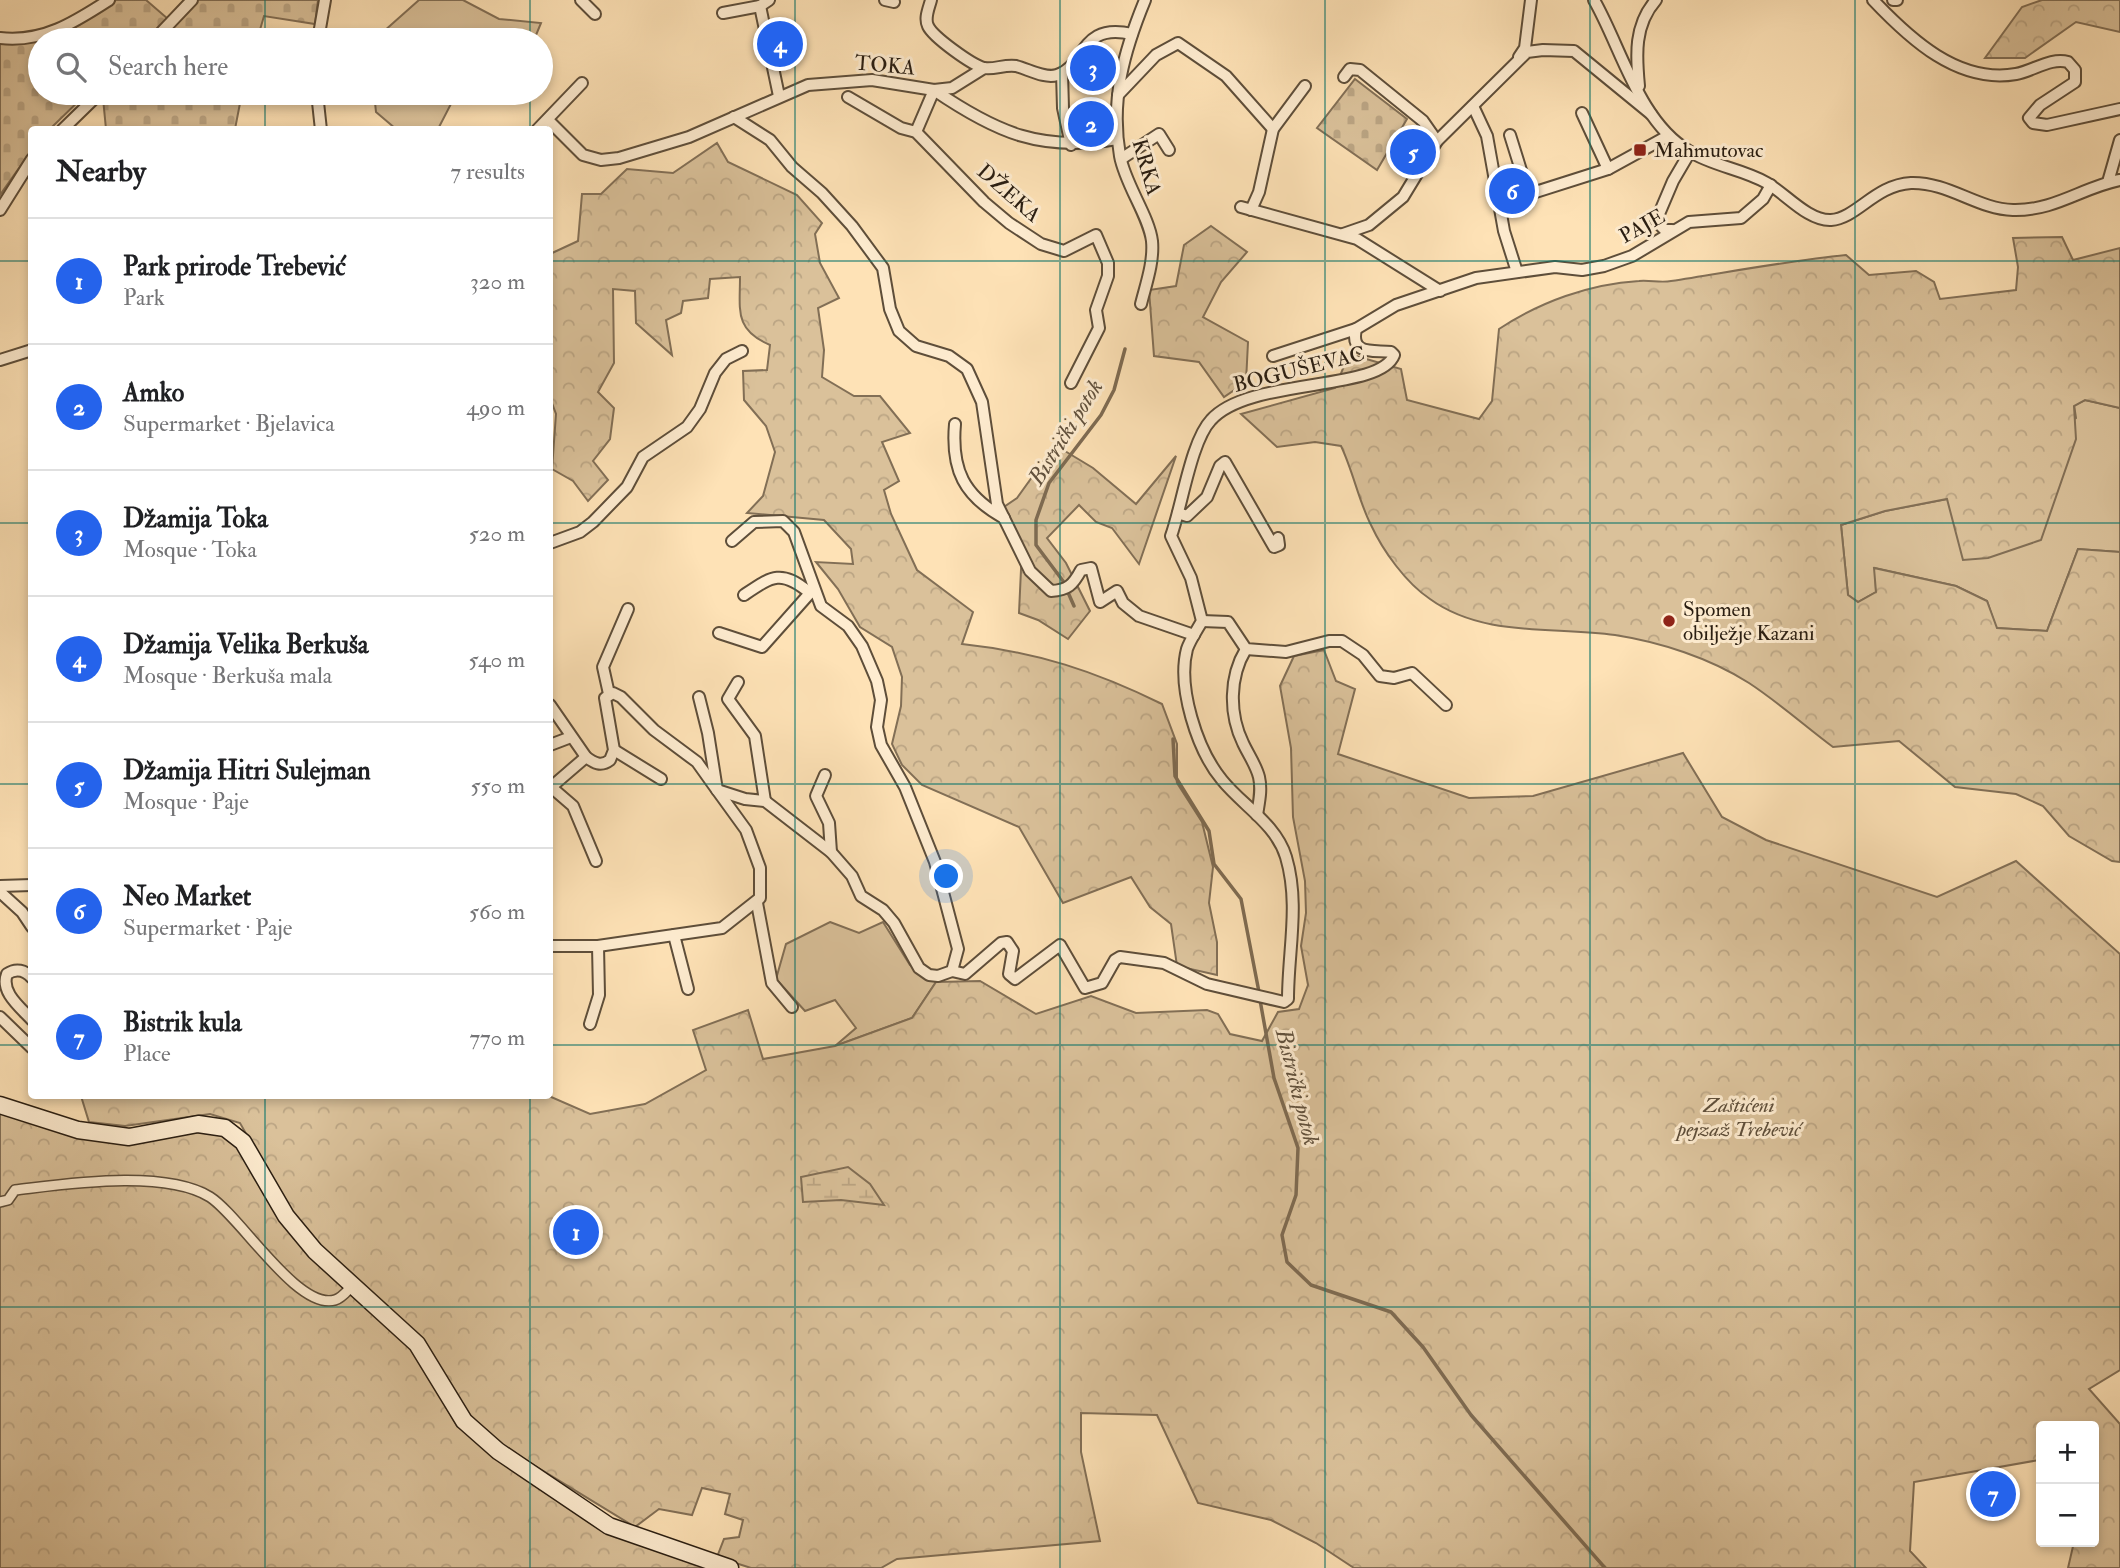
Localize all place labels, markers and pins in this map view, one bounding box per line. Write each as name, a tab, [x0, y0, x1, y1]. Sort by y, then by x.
pin: 4	[757, 18, 803, 70]
pin: 3	[1070, 42, 1116, 94]
pin: 2	[1068, 98, 1114, 150]
pin: 5	[1390, 126, 1436, 178]
place label: Mahmutovac	[1654, 137, 1764, 164]
marker: Mahmutovac	[1632, 142, 1648, 158]
pin: 6	[1489, 165, 1535, 217]
place label: Spomen obilježje Kazani	[1683, 596, 1815, 647]
marker: Spomen obilježje Kazani	[1661, 613, 1677, 629]
pin: 1	[553, 1206, 599, 1258]
pin: 7	[1970, 1468, 2016, 1520]

